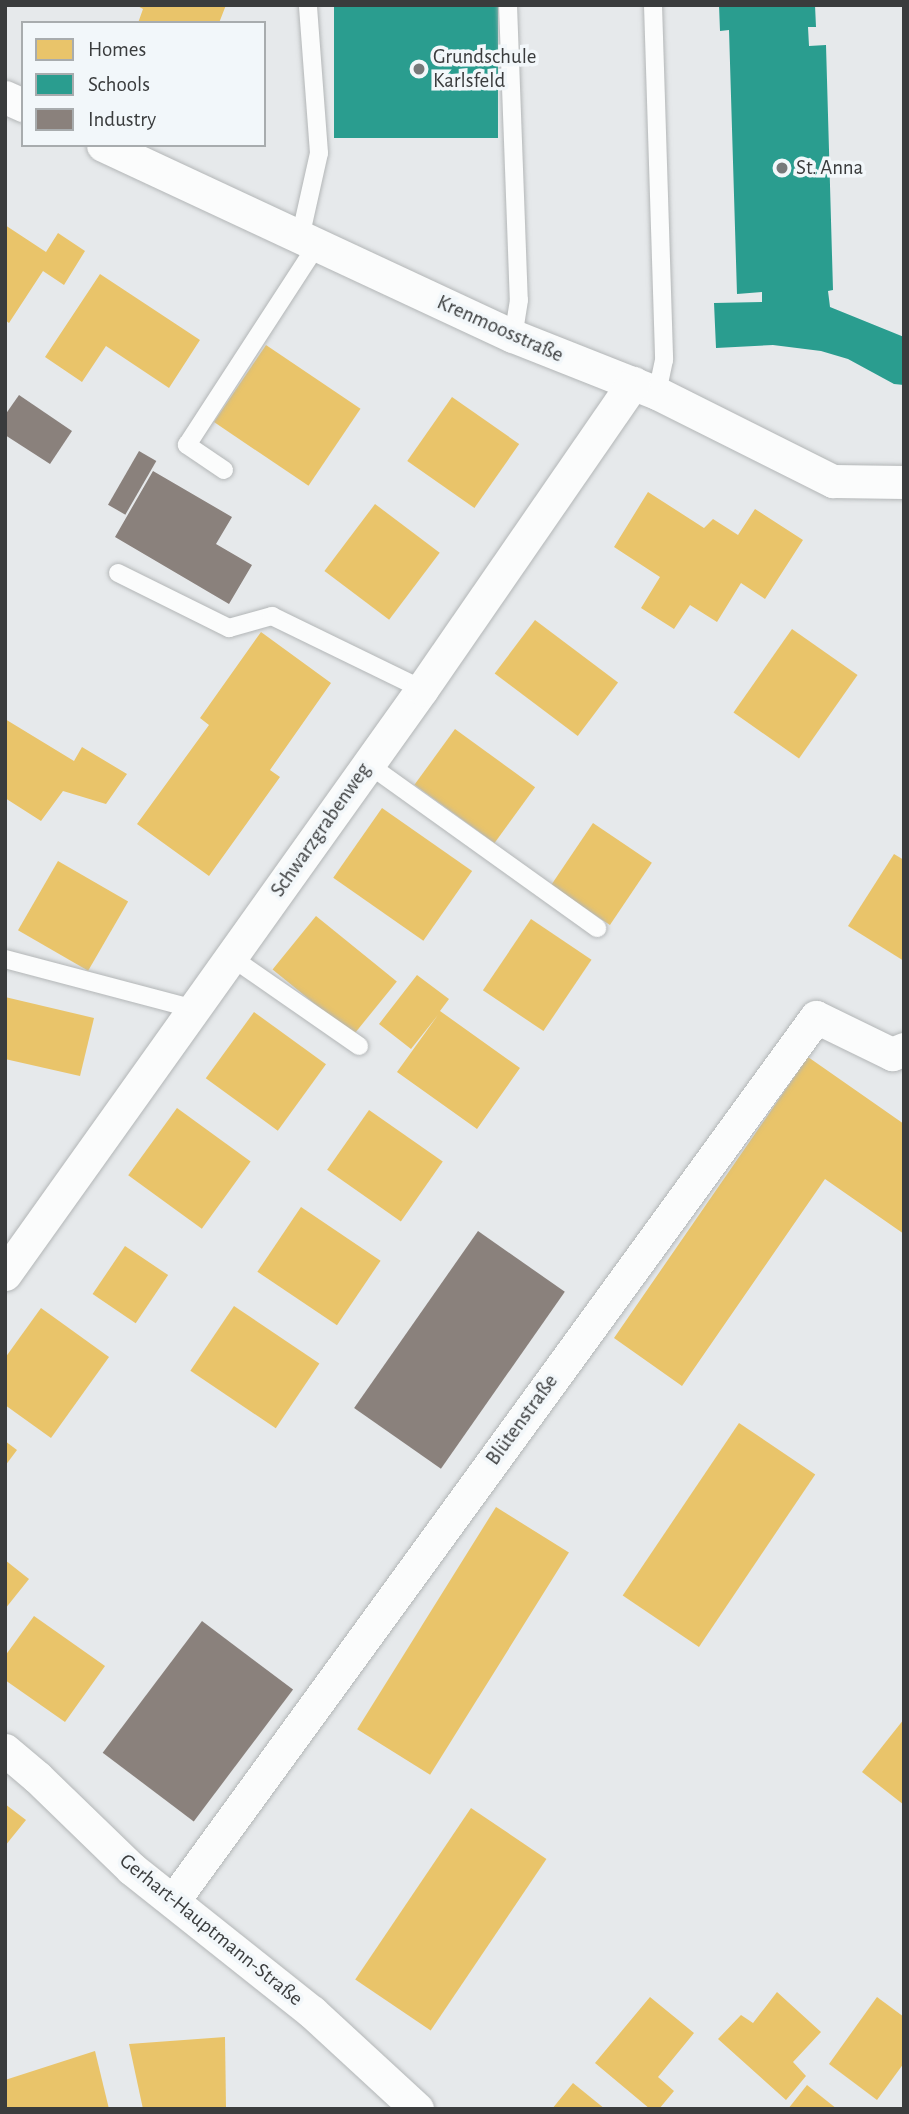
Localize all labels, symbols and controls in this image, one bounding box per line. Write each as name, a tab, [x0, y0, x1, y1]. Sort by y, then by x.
legend	[21, 21, 266, 147]
text: Homes	[88, 39, 146, 60]
place label: Grundschule Karlsfeld	[433, 44, 537, 94]
marker: Grundschule Karlsfeld	[411, 61, 427, 77]
text: Schools	[88, 74, 150, 95]
text: Industry	[88, 109, 156, 130]
place label: St. Anna	[796, 155, 863, 181]
marker: St. Anna	[774, 160, 790, 176]
street label: Krenmoosstraße	[433, 290, 567, 368]
street label: Schwarzgrabenweg	[265, 758, 377, 902]
street label: Blütenstraße	[481, 1370, 563, 1470]
street label: Gerhart-Hauptmann-Straße	[114, 1848, 308, 2012]

